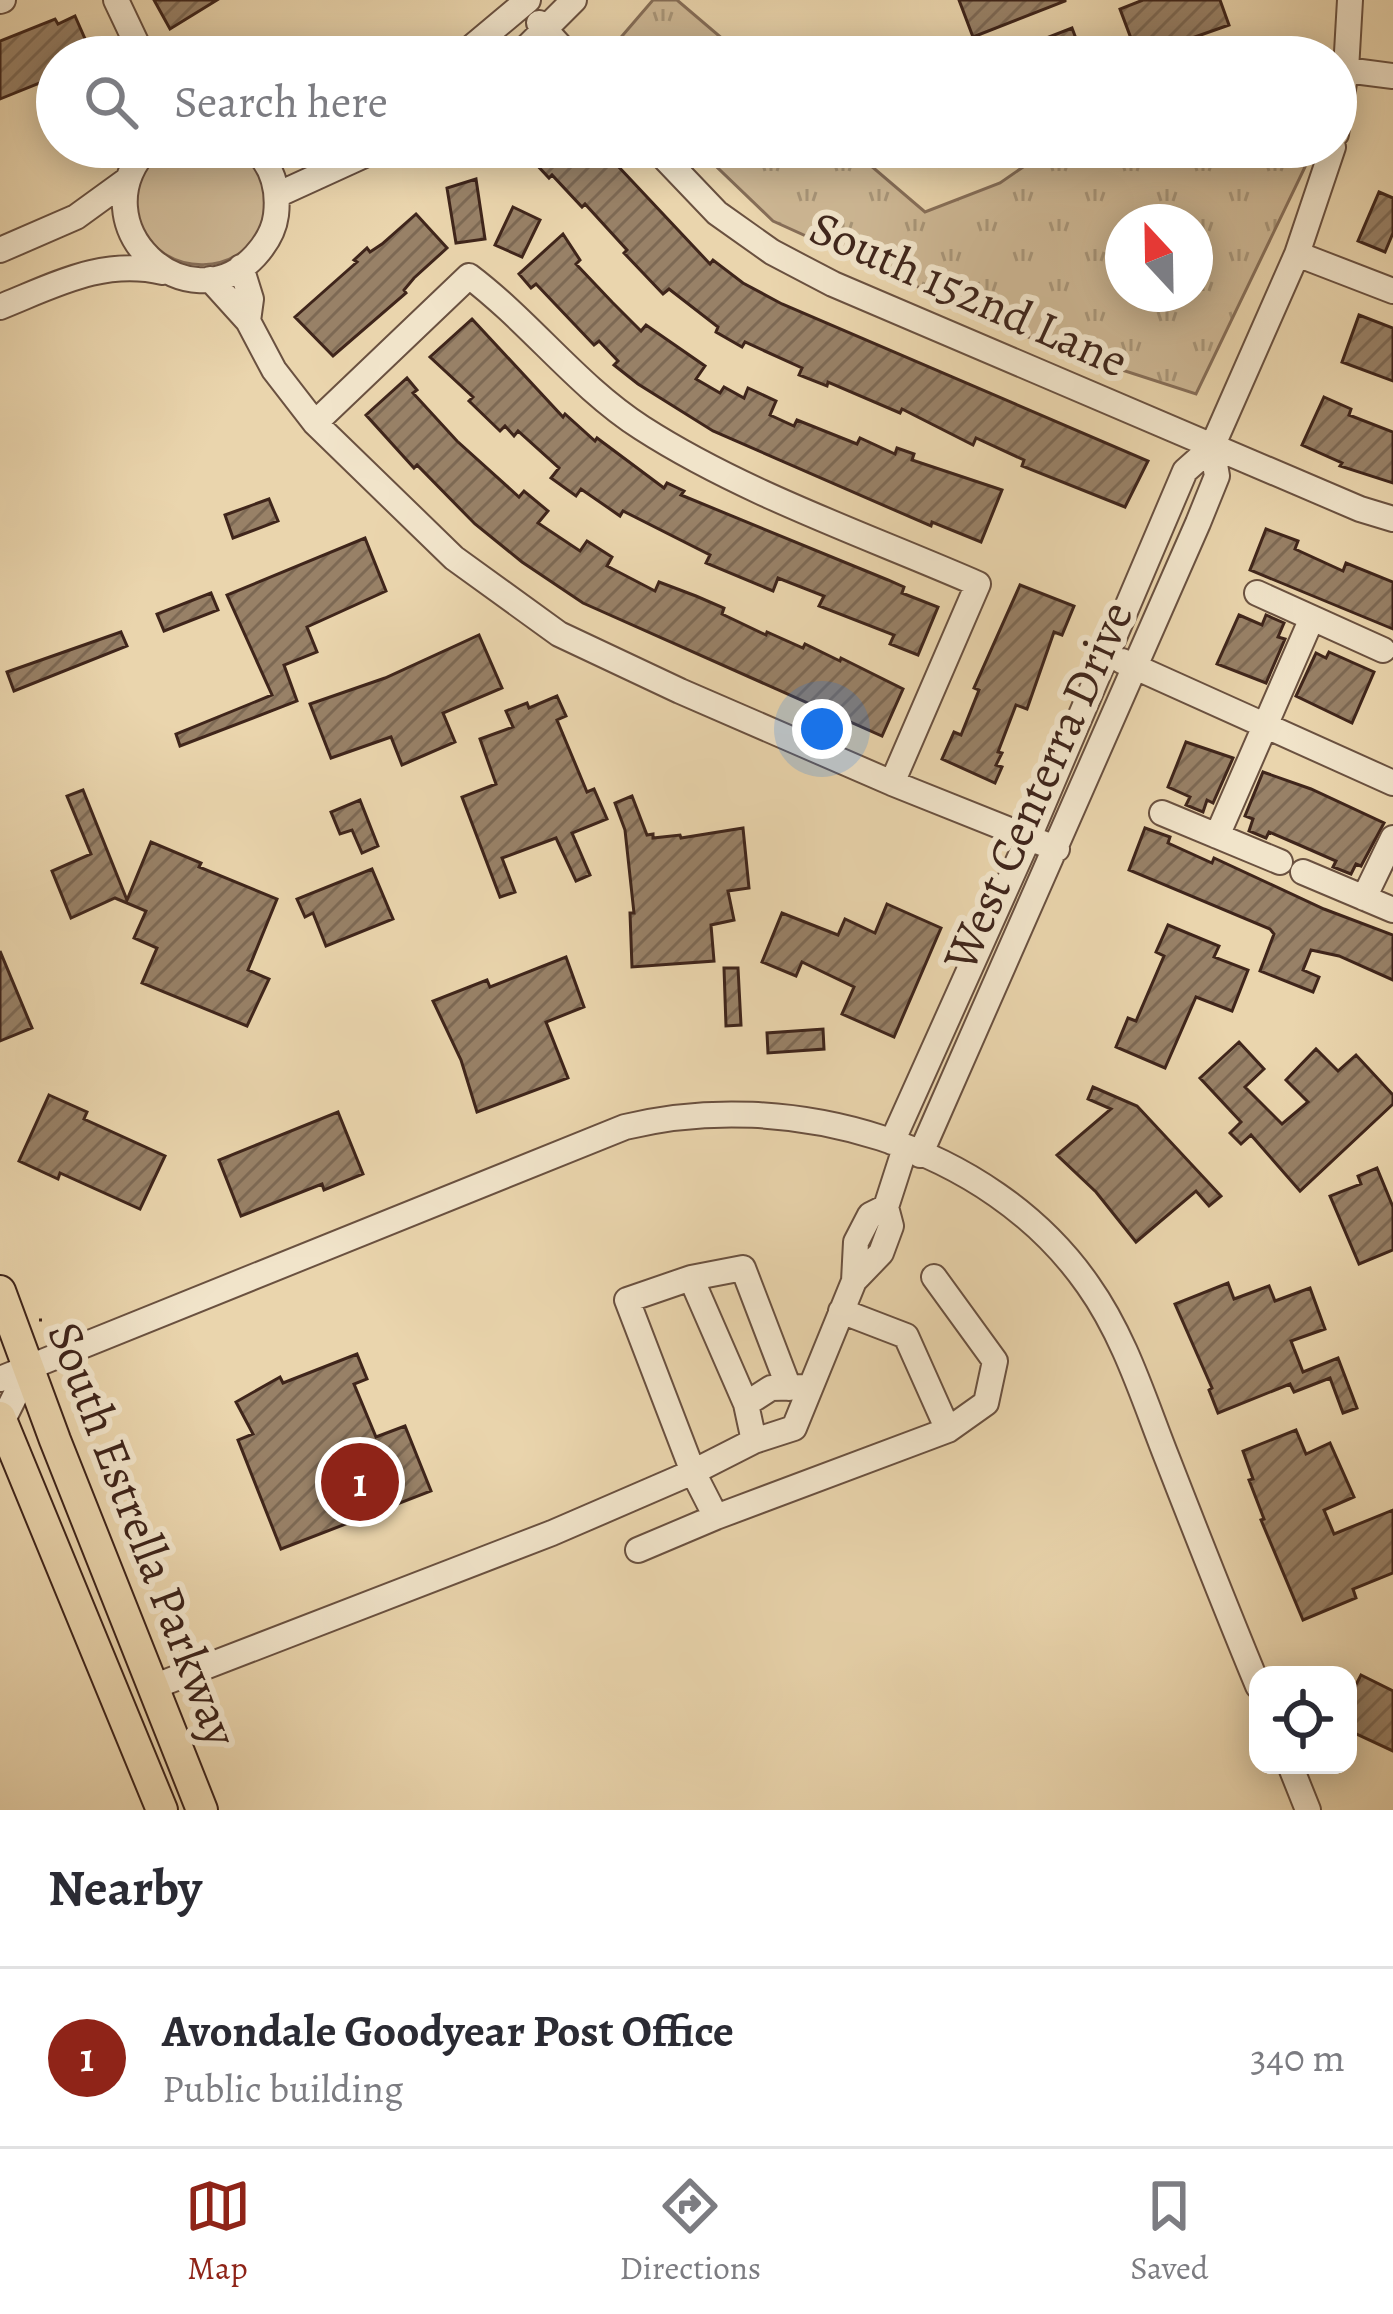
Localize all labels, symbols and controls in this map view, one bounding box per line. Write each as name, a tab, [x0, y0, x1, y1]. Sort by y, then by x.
search box	[36, 36, 1357, 168]
icon: search	[78, 69, 144, 135]
text: Search here	[174, 71, 388, 133]
street label: South 152nd Lane	[800, 194, 1138, 394]
north arrow	[1105, 204, 1213, 312]
street label: West Centerra Drive	[927, 591, 1149, 982]
your location	[792, 699, 852, 759]
street label: South Estrella Parkway	[32, 1312, 255, 1756]
pin: 1	[321, 1437, 399, 1527]
map controls	[1249, 1666, 1357, 1774]
button: locate	[1249, 1666, 1357, 1774]
text: Nearby	[48, 1853, 202, 1923]
text: Avondale Goodyear Post Office	[162, 2000, 734, 2062]
text: 1	[80, 2031, 94, 2084]
text: 340 m	[1250, 2031, 1345, 2084]
text: Public building	[162, 2062, 403, 2115]
tab: Map	[185, 2173, 251, 2290]
tab: Directions	[620, 2173, 761, 2290]
tab: Saved	[1130, 2173, 1208, 2290]

